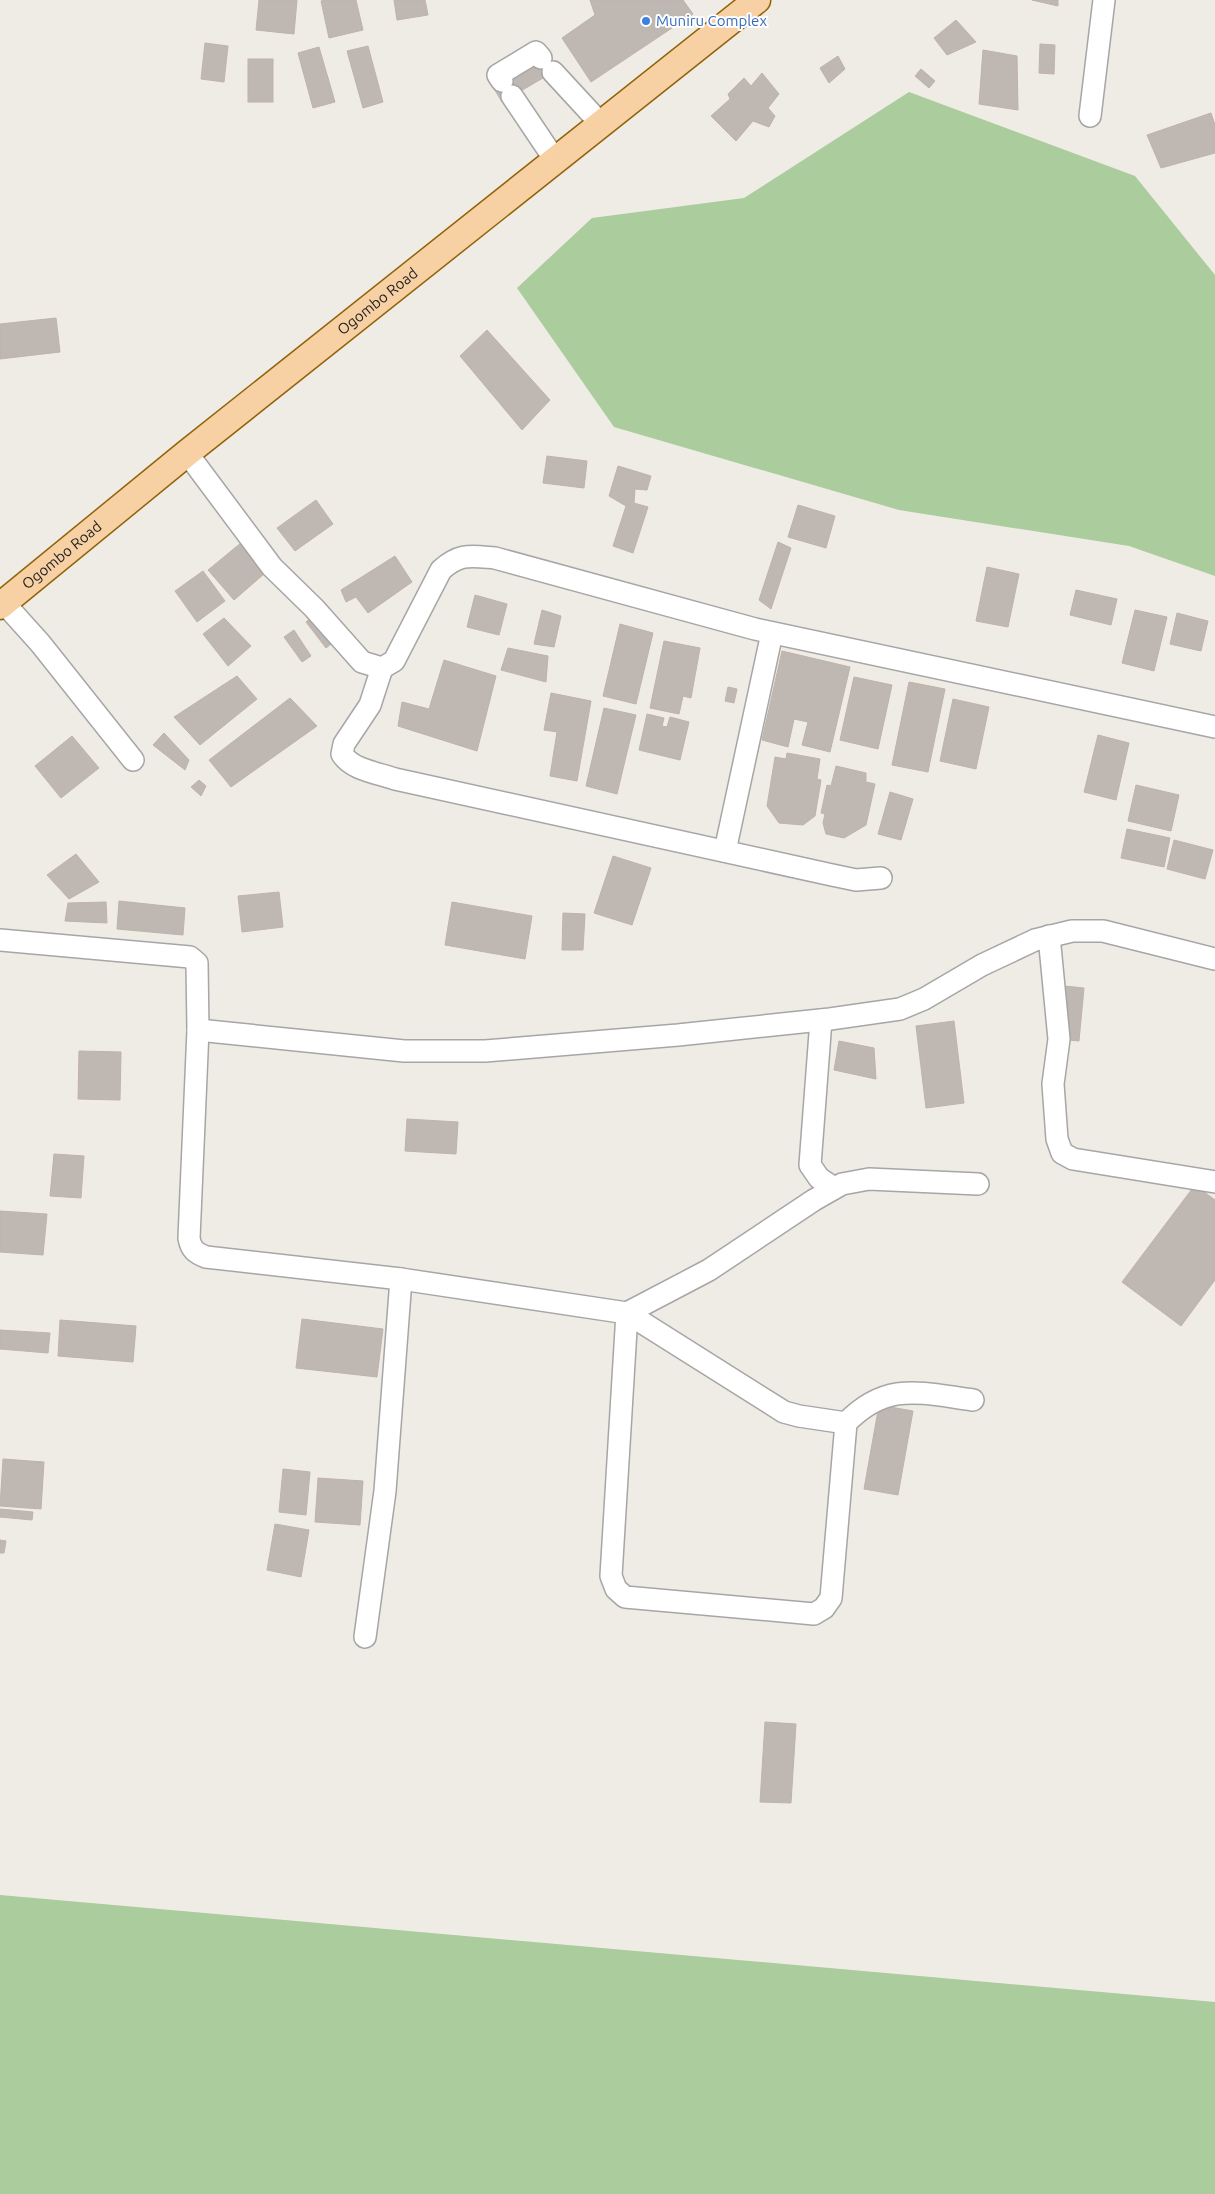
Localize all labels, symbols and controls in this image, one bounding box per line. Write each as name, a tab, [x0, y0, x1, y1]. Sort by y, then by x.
place label: Muniru Complex	[656, 12, 767, 29]
marker: Muniru Complex	[640, 15, 652, 27]
street label: Ogombo Road	[334, 264, 421, 338]
street label: Ogombo Road	[18, 517, 105, 592]

